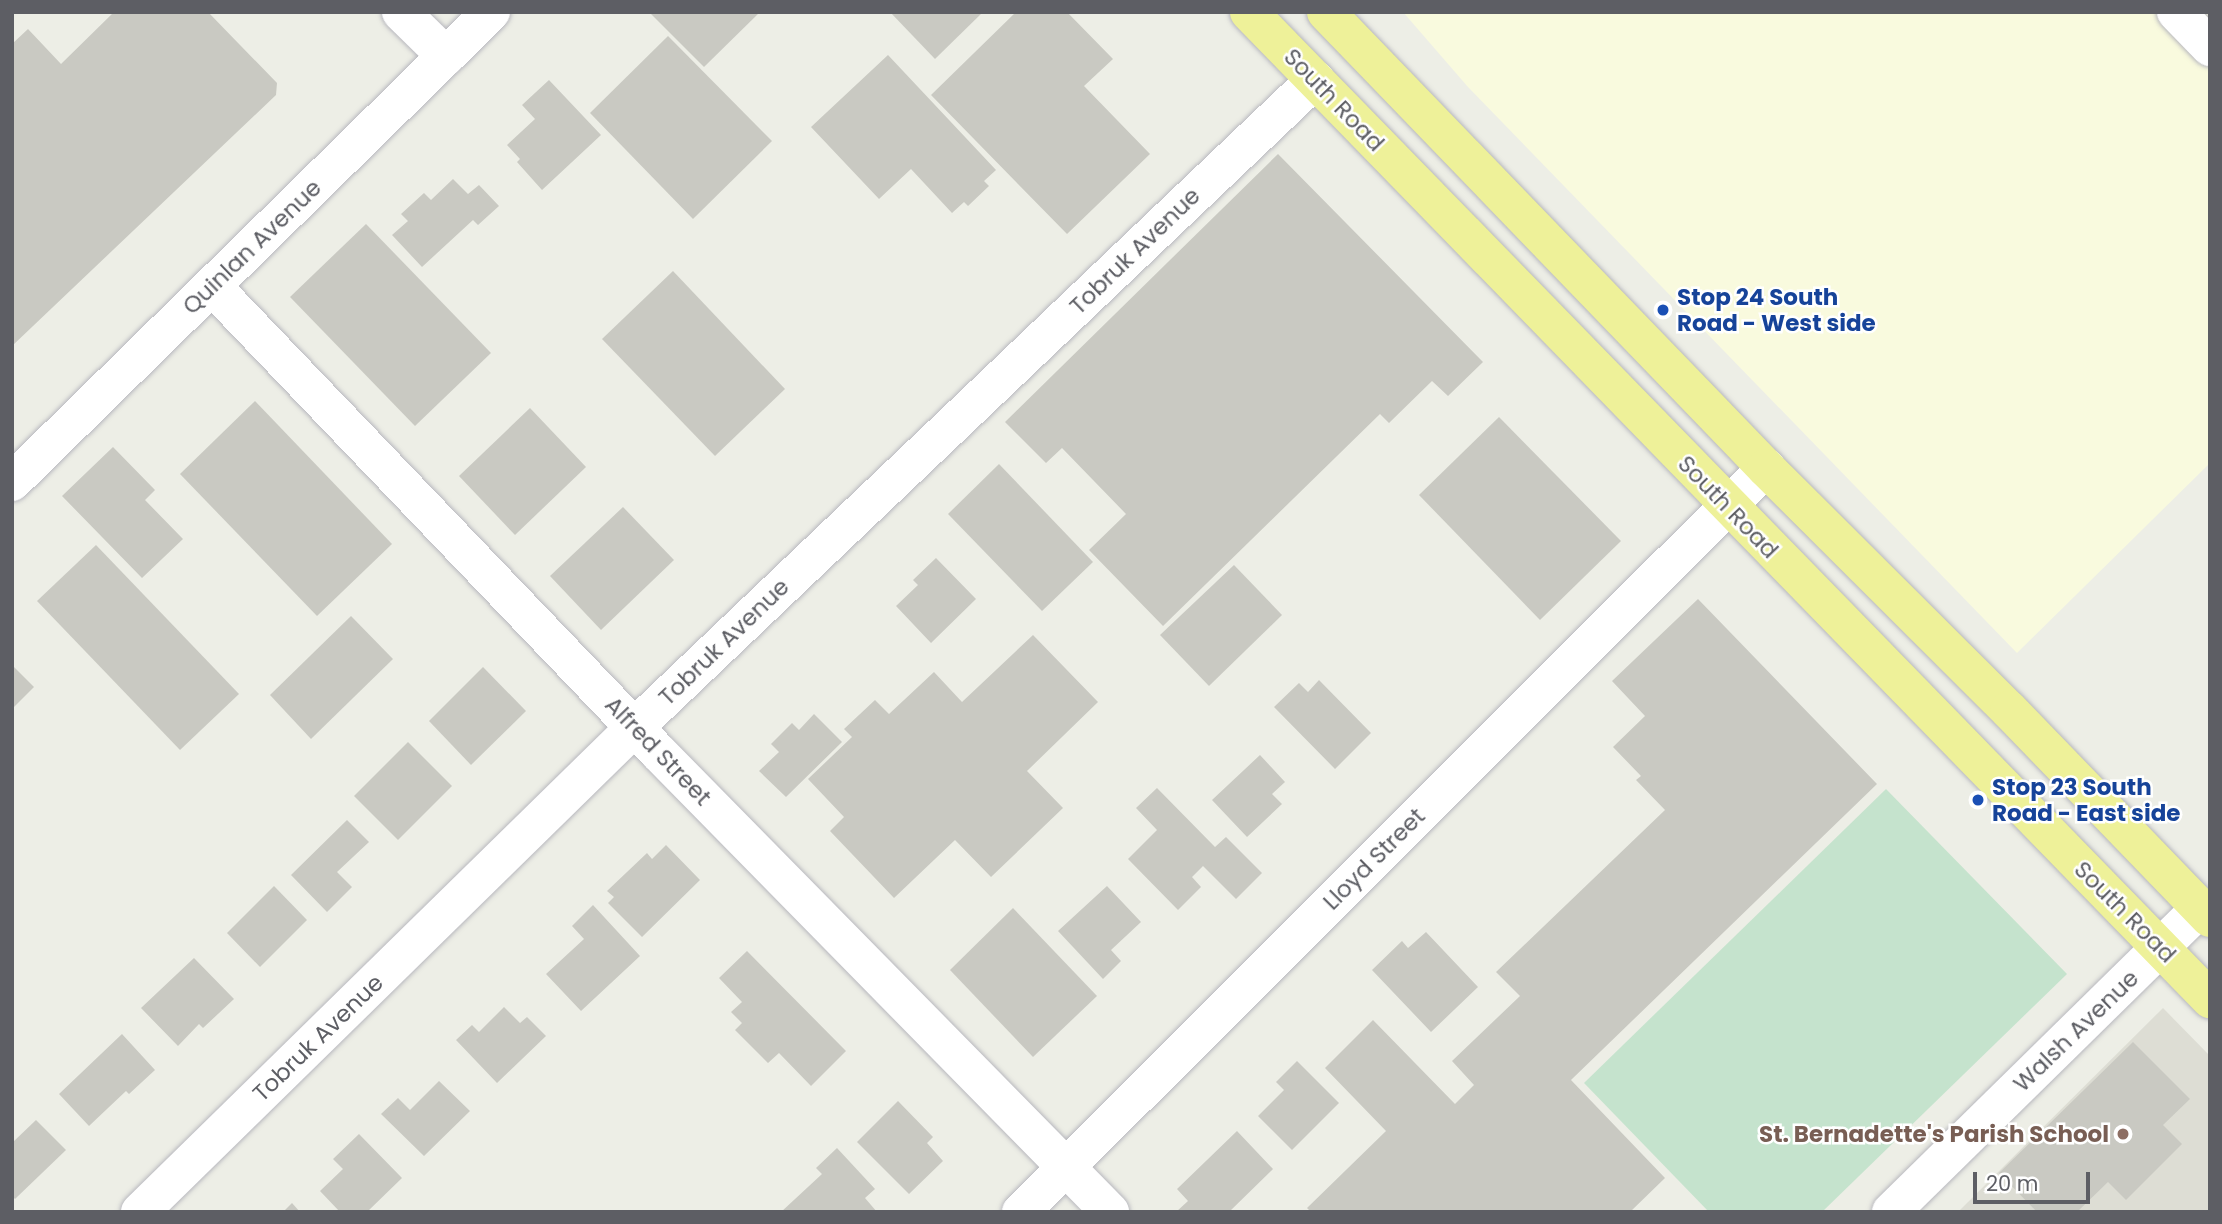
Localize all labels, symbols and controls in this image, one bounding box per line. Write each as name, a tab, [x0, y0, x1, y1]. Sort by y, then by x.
street label: South Road	[1278, 43, 1390, 157]
street label: Quinlan Avenue	[177, 174, 327, 320]
street label: Tobruk Avenue	[1064, 182, 1206, 320]
place label: Stop 24 South Road - West side	[1677, 283, 1876, 337]
marker: Stop 24 South Road - West side	[1655, 302, 1671, 318]
street label: South Road	[1672, 450, 1784, 564]
street label: Tobruk Avenue	[653, 573, 795, 711]
street label: Alfred Street	[599, 691, 717, 811]
place label: Stop 23 South Road - East side	[1992, 773, 2180, 827]
marker: Stop 23 South Road - East side	[1970, 792, 1986, 808]
street label: Lloyd Street	[1317, 802, 1431, 916]
street label: South Road	[2069, 856, 2181, 968]
street label: Walsh Avenue	[2008, 964, 2144, 1098]
street label: Tobruk Avenue	[247, 969, 389, 1107]
place label: St. Bernadette's Parish School	[1759, 1120, 2109, 1148]
marker: St. Bernadette's Parish School	[2115, 1126, 2131, 1142]
scale bar	[1977, 1158, 2094, 1202]
text: 20 m	[1986, 1169, 2039, 1198]

